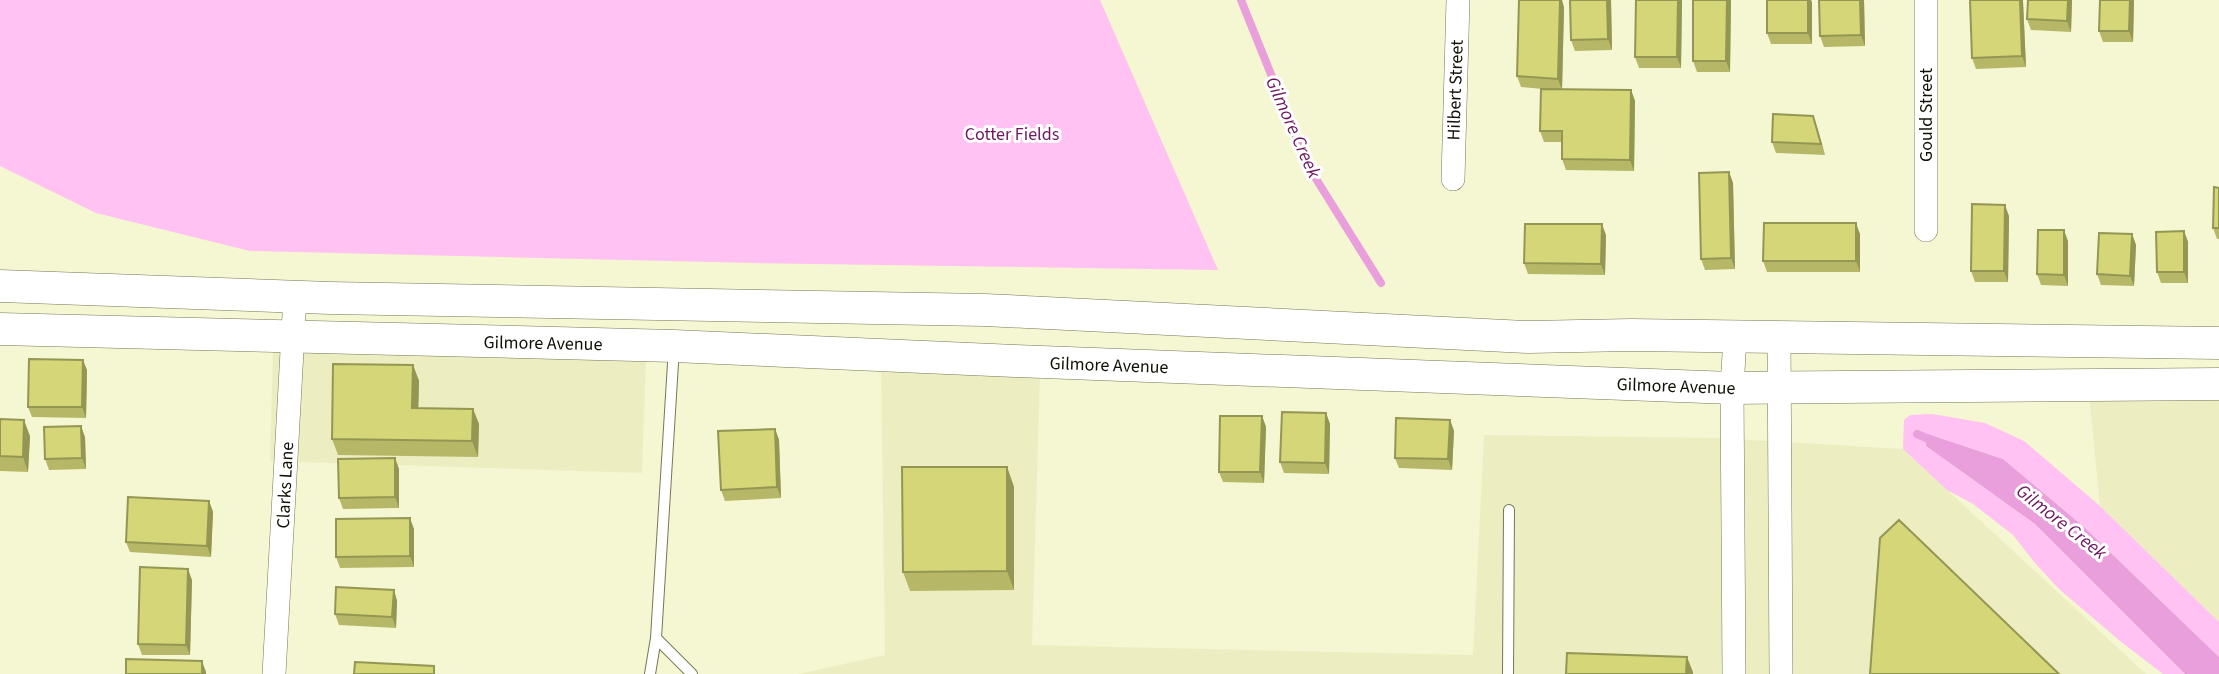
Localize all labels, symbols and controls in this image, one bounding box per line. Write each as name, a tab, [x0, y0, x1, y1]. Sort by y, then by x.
street label: Hilbert Street	[1441, 39, 1470, 141]
street label: Gould Street	[1914, 68, 1939, 162]
water label: Gilmore Creek	[1258, 73, 1327, 184]
park label: Cotter Fields	[965, 122, 1059, 147]
street label: Gilmore Avenue	[483, 330, 603, 357]
street label: Gilmore Avenue	[1049, 351, 1169, 380]
street label: Gilmore Avenue	[1616, 372, 1736, 401]
street label: Clarks Lane	[271, 441, 300, 529]
water label: Gilmore Creek	[2010, 478, 2113, 567]

